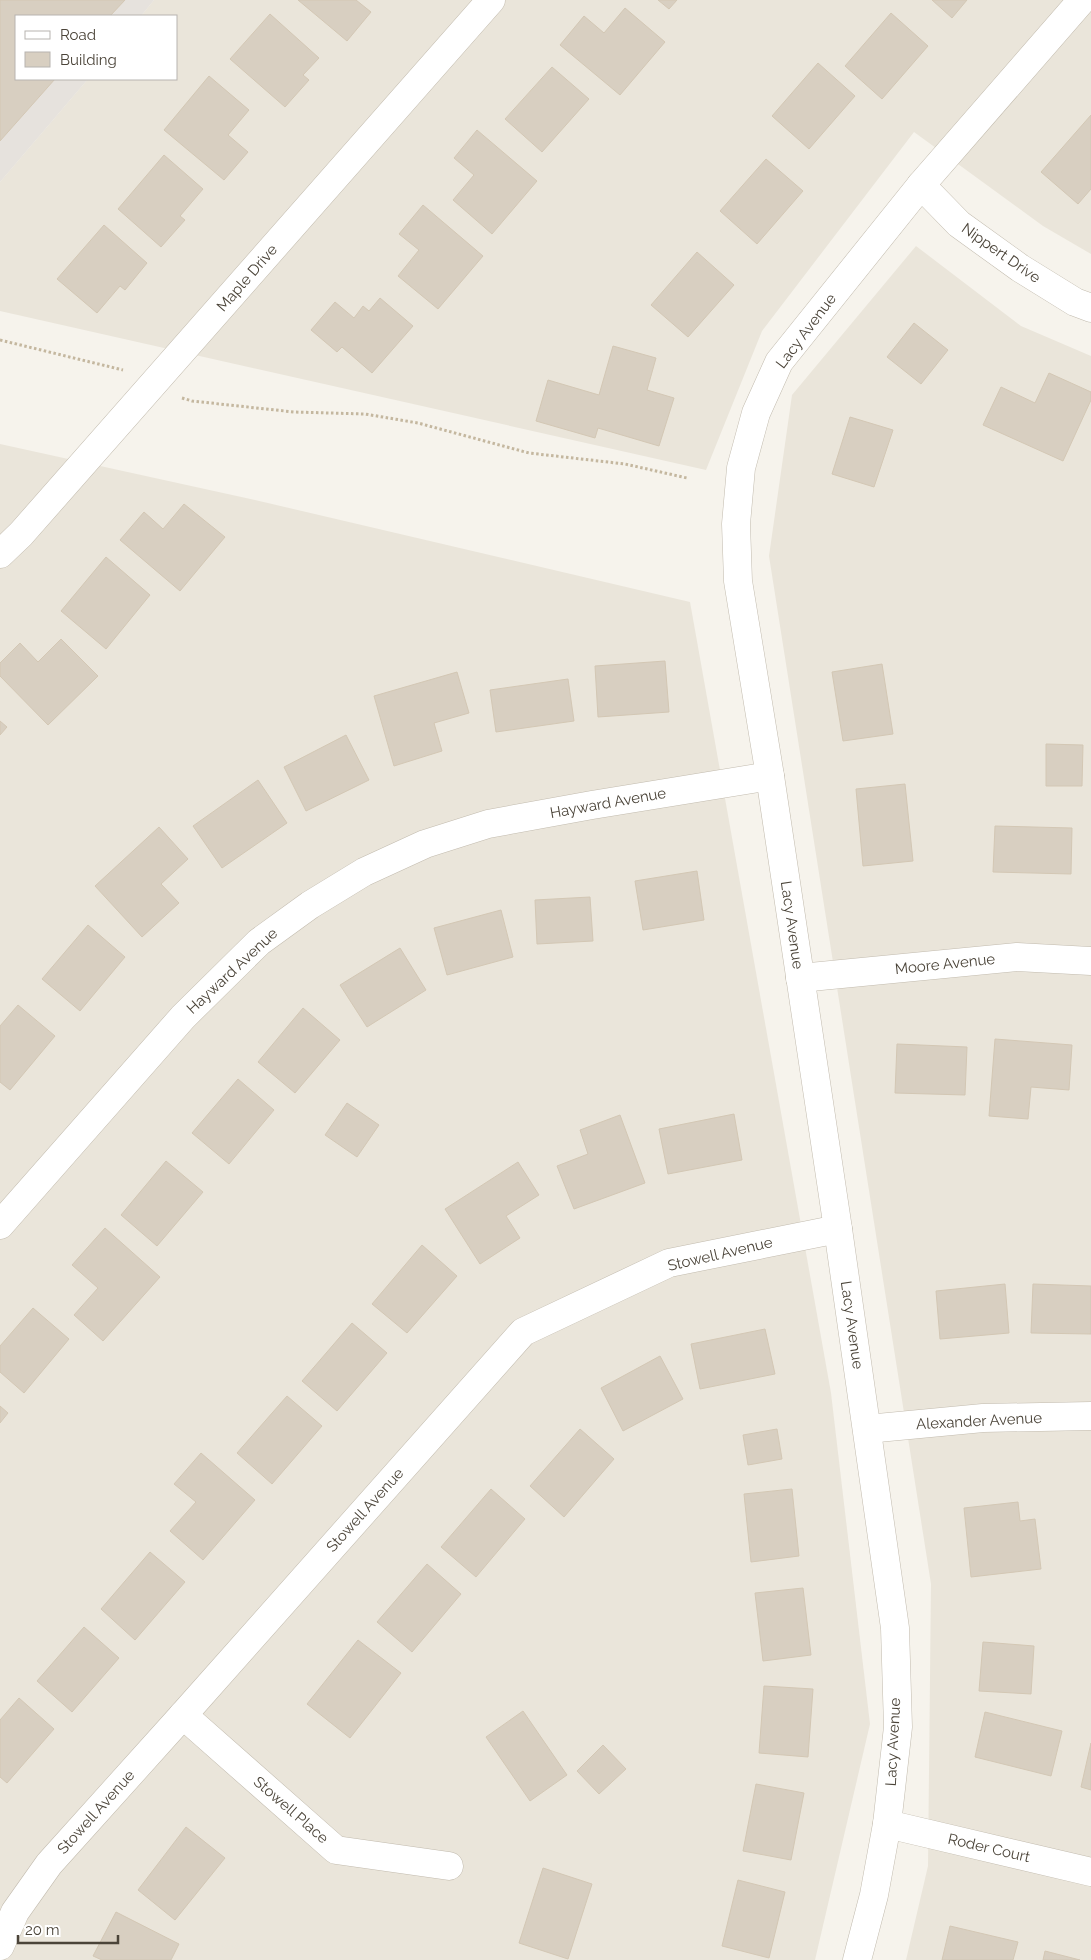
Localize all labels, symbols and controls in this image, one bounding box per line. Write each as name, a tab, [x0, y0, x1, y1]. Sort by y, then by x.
legend	[15, 15, 178, 80]
text: Road	[60, 26, 96, 44]
text: Building	[60, 51, 117, 69]
street label: Nippert Drive	[958, 219, 1044, 287]
street label: Maple Drive	[213, 241, 281, 315]
street label: Lacy Avenue	[772, 290, 840, 372]
street label: Hayward Avenue	[549, 784, 668, 822]
street label: Lacy Avenue	[777, 880, 807, 970]
street label: Hayward Avenue	[183, 924, 281, 1018]
street label: Moore Avenue	[894, 950, 996, 978]
street label: Stowell Avenue	[666, 1233, 774, 1275]
street label: Lacy Avenue	[837, 1280, 867, 1370]
street label: Alexander Avenue	[916, 1409, 1043, 1433]
street label: Stowell Avenue	[323, 1464, 408, 1556]
street label: Lacy Avenue	[882, 1697, 904, 1787]
street label: Stowell Avenue	[54, 1766, 139, 1858]
street label: Stowell Place	[250, 1773, 332, 1848]
street label: Roder Court	[946, 1830, 1032, 1866]
scale bar	[18, 1912, 118, 1944]
text: 20 m	[25, 1921, 60, 1939]

